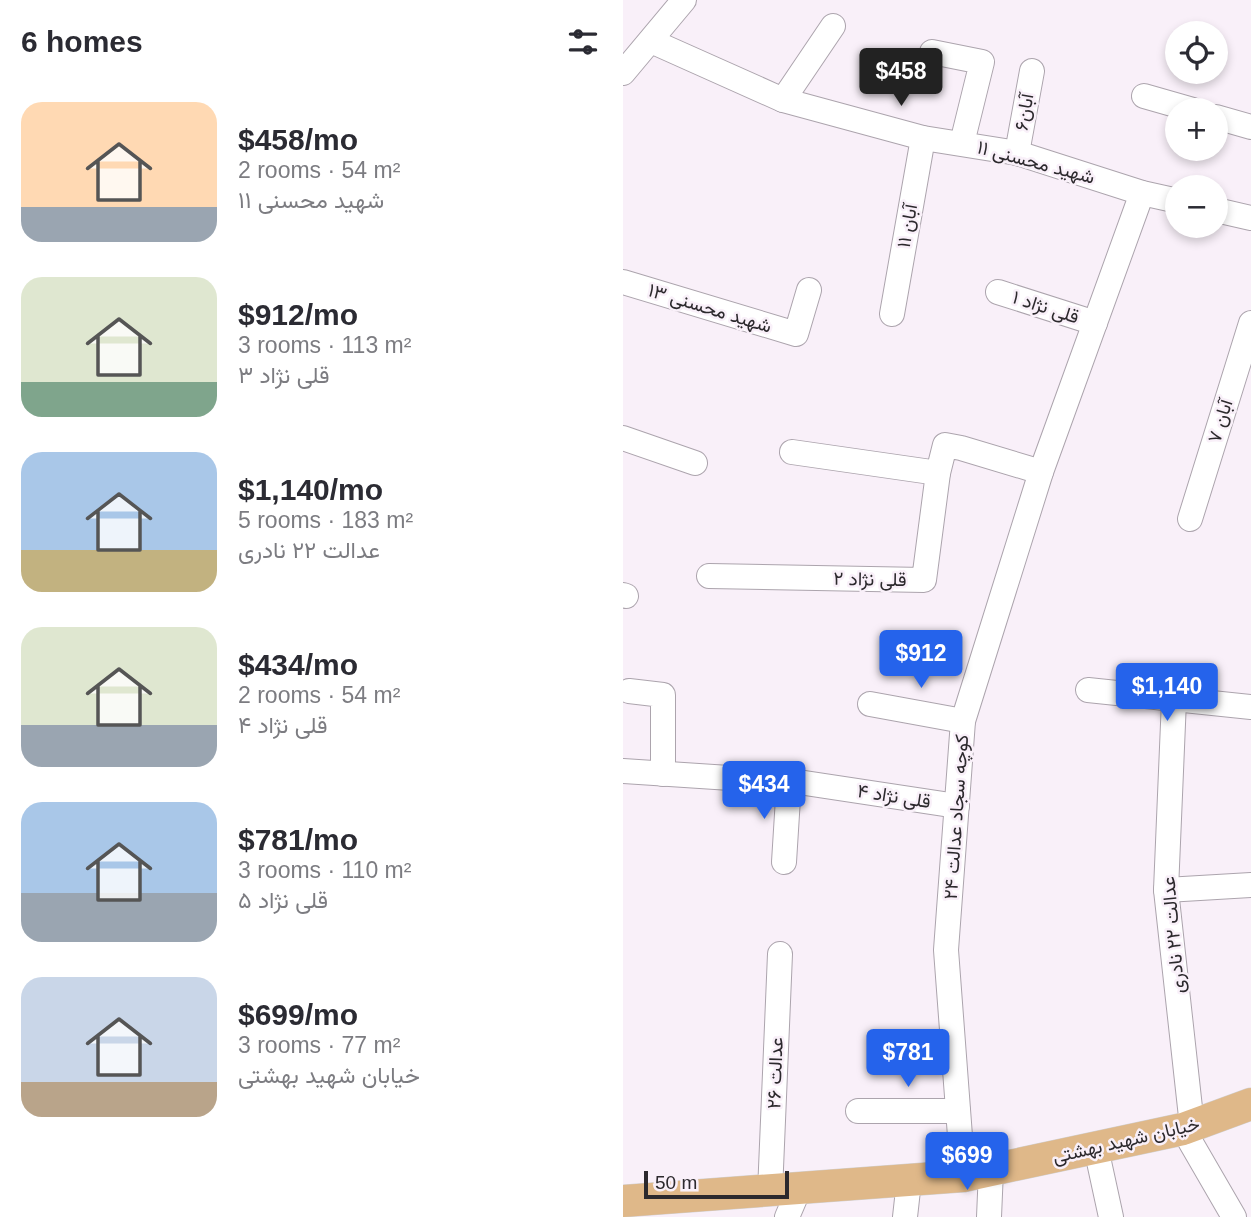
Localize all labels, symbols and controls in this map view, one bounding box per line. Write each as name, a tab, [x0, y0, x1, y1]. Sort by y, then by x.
map controls	[1165, 21, 1228, 238]
button: locate	[1165, 21, 1228, 84]
icon: filters	[564, 23, 602, 61]
text: 6 homes	[21, 25, 143, 58]
pin: $458	[860, 48, 942, 108]
text: $458	[875, 58, 927, 84]
street label: آبان۶	[1010, 90, 1039, 132]
button: +	[1165, 98, 1228, 161]
text: $458/mo	[238, 123, 358, 156]
icon: home	[77, 130, 161, 214]
street label: شهید محسنی ۱۱	[975, 136, 1097, 189]
text: 2 rooms · 54 m²	[238, 157, 400, 183]
button: −	[1165, 175, 1228, 238]
text: شهید محسنی ۱۱	[238, 187, 384, 213]
street label: آبان ۱۱	[893, 201, 922, 250]
street label: شهید محسنی ۱۳	[646, 279, 774, 338]
street label: قلی نژاد ۱	[1010, 286, 1082, 329]
text: $912/mo	[238, 298, 358, 331]
icon: home	[77, 305, 161, 389]
text: 3 rooms · 113 m²	[238, 332, 411, 358]
text: قلی نژاد ۳	[238, 362, 330, 388]
street label: آبان ۷	[1203, 395, 1238, 446]
text: $1,140/mo	[238, 473, 383, 506]
icon: home	[77, 480, 161, 564]
text: 5 rooms · 183 m²	[238, 507, 413, 533]
text: عدالت ۲۲ نادری	[238, 537, 380, 563]
street label: قلی نژاد ۲	[833, 568, 907, 591]
pin: $912	[880, 630, 962, 690]
text: $912	[895, 640, 947, 666]
text: $434/mo	[238, 648, 358, 681]
icon: home	[77, 655, 161, 739]
pin: $1,140	[1110, 664, 1224, 723]
text: $1,140	[1132, 673, 1202, 699]
text: 2 rooms · 54 m²	[238, 682, 400, 708]
text: قلی نژاد ۴	[238, 712, 328, 738]
street label: کوچه سجاد عدالت ۲۴	[940, 734, 975, 901]
pin: $434	[723, 762, 805, 821]
text: $434	[738, 771, 790, 797]
street label: قلی نژاد ۴	[856, 780, 932, 813]
text: $781/mo	[238, 823, 358, 856]
icon: home	[77, 830, 161, 914]
text: 3 rooms · 110 m²	[238, 857, 411, 883]
street label: عدالت ۲۲ نادری	[1157, 876, 1190, 994]
text: قلی نژاد ۵	[238, 887, 328, 913]
text: $699/mo	[238, 998, 358, 1031]
icon: home	[77, 1005, 161, 1089]
pin: $781	[867, 1030, 949, 1089]
text: 3 rooms · 77 m²	[238, 1032, 400, 1058]
street label: عدالت ۲۶	[763, 1037, 787, 1109]
text: $781	[882, 1039, 934, 1065]
text: خیابان شهید بهشتی	[238, 1062, 420, 1088]
street label: خیابان شهید بهشتی	[1050, 1113, 1202, 1168]
pin: $699	[926, 1132, 1008, 1192]
text: $699	[941, 1142, 993, 1168]
scale bar	[644, 1168, 789, 1200]
text: 50 m	[655, 1172, 697, 1193]

